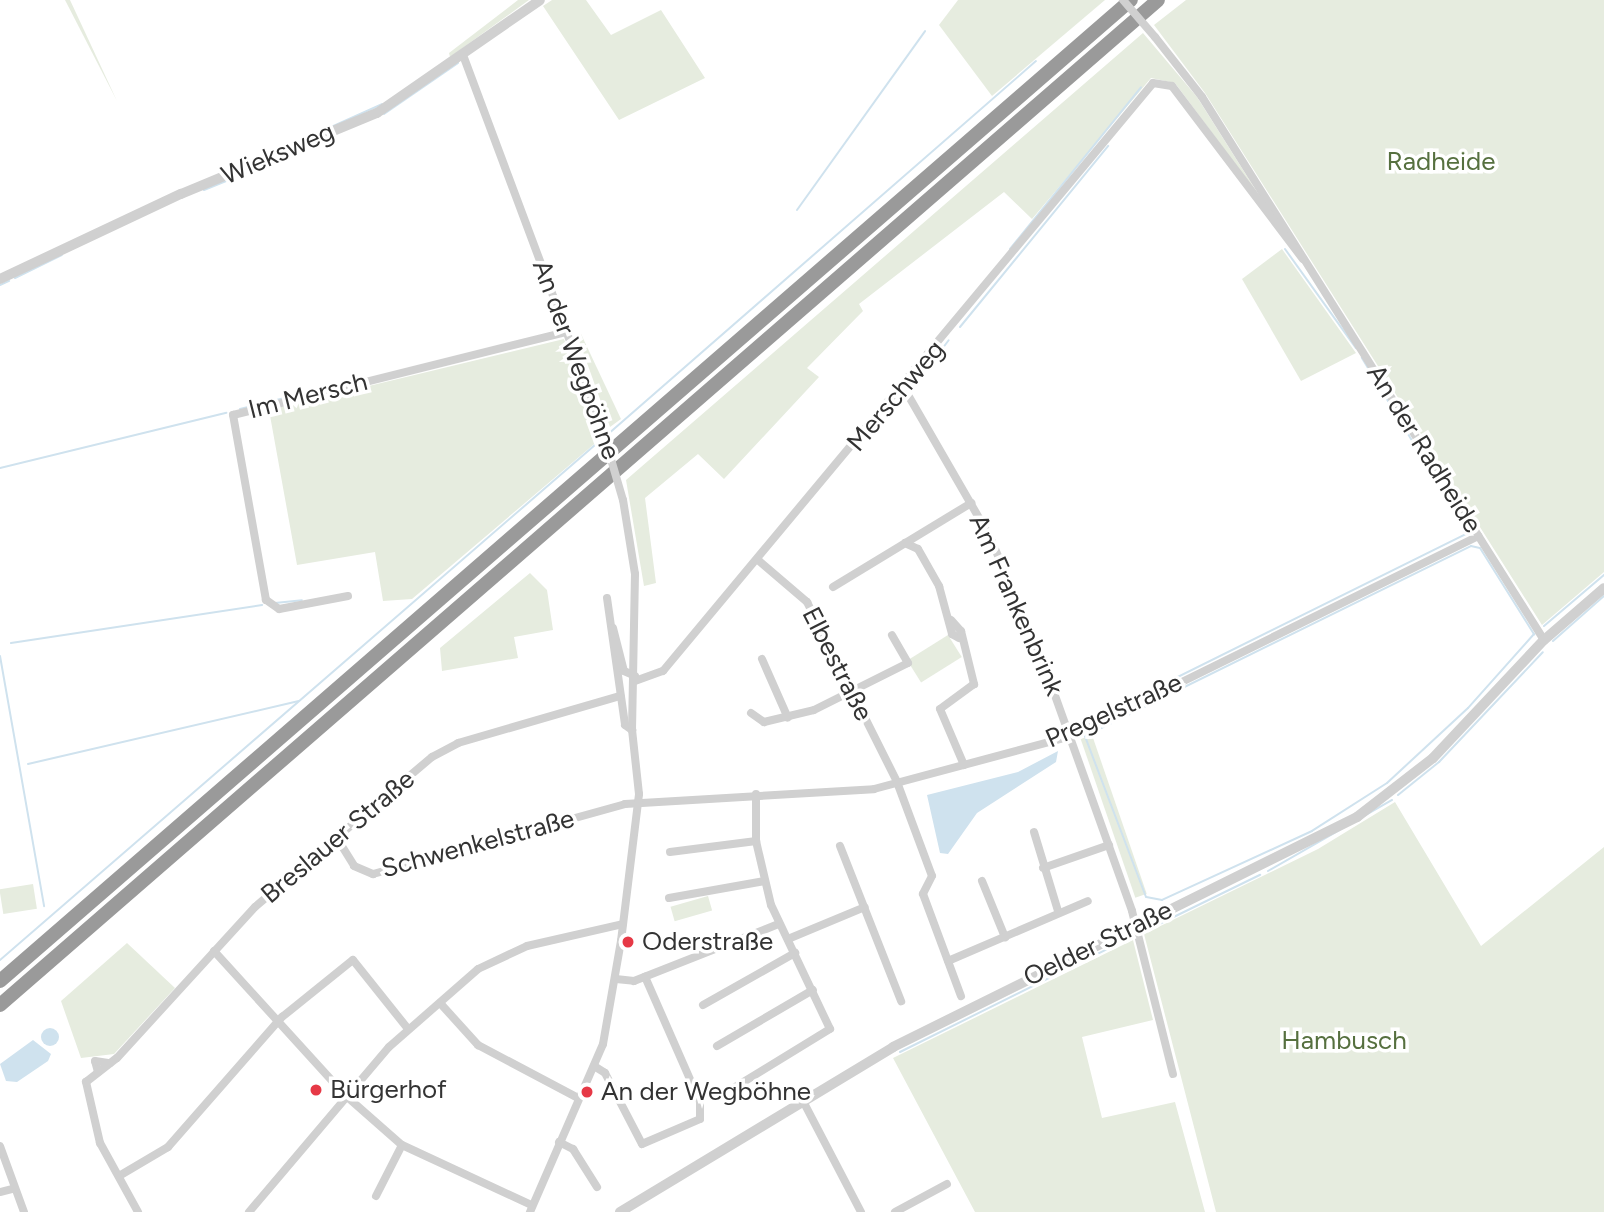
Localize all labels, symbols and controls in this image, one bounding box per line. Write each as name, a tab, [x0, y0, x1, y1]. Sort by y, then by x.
street label: Wieksweg	[217, 116, 339, 192]
park label: Radheide	[1387, 146, 1495, 178]
street label: An der Wegböhne	[525, 256, 627, 464]
street label: Merschweg	[841, 334, 951, 458]
street label: An der Radheide	[1360, 359, 1488, 539]
street label: Im Mersch	[245, 366, 371, 426]
street label: Am Frankenbrink	[962, 510, 1070, 700]
street label: Elbestraße	[795, 602, 879, 726]
street label: Pregelstraße	[1041, 667, 1187, 755]
street label: Breslauer Straße	[255, 764, 421, 910]
street label: Schwenkelstraße	[378, 803, 578, 885]
street label: Oelder Straße	[1019, 895, 1177, 993]
place label: Oderstraße	[642, 926, 773, 958]
marker: Oderstraße	[620, 934, 636, 950]
park label: Hambusch	[1281, 1025, 1407, 1057]
place label: Bürgerhof	[330, 1074, 447, 1106]
place label: An der Wegböhne	[601, 1076, 811, 1108]
marker: Bürgerhof	[308, 1082, 324, 1098]
marker: An der Wegböhne	[579, 1084, 595, 1100]

